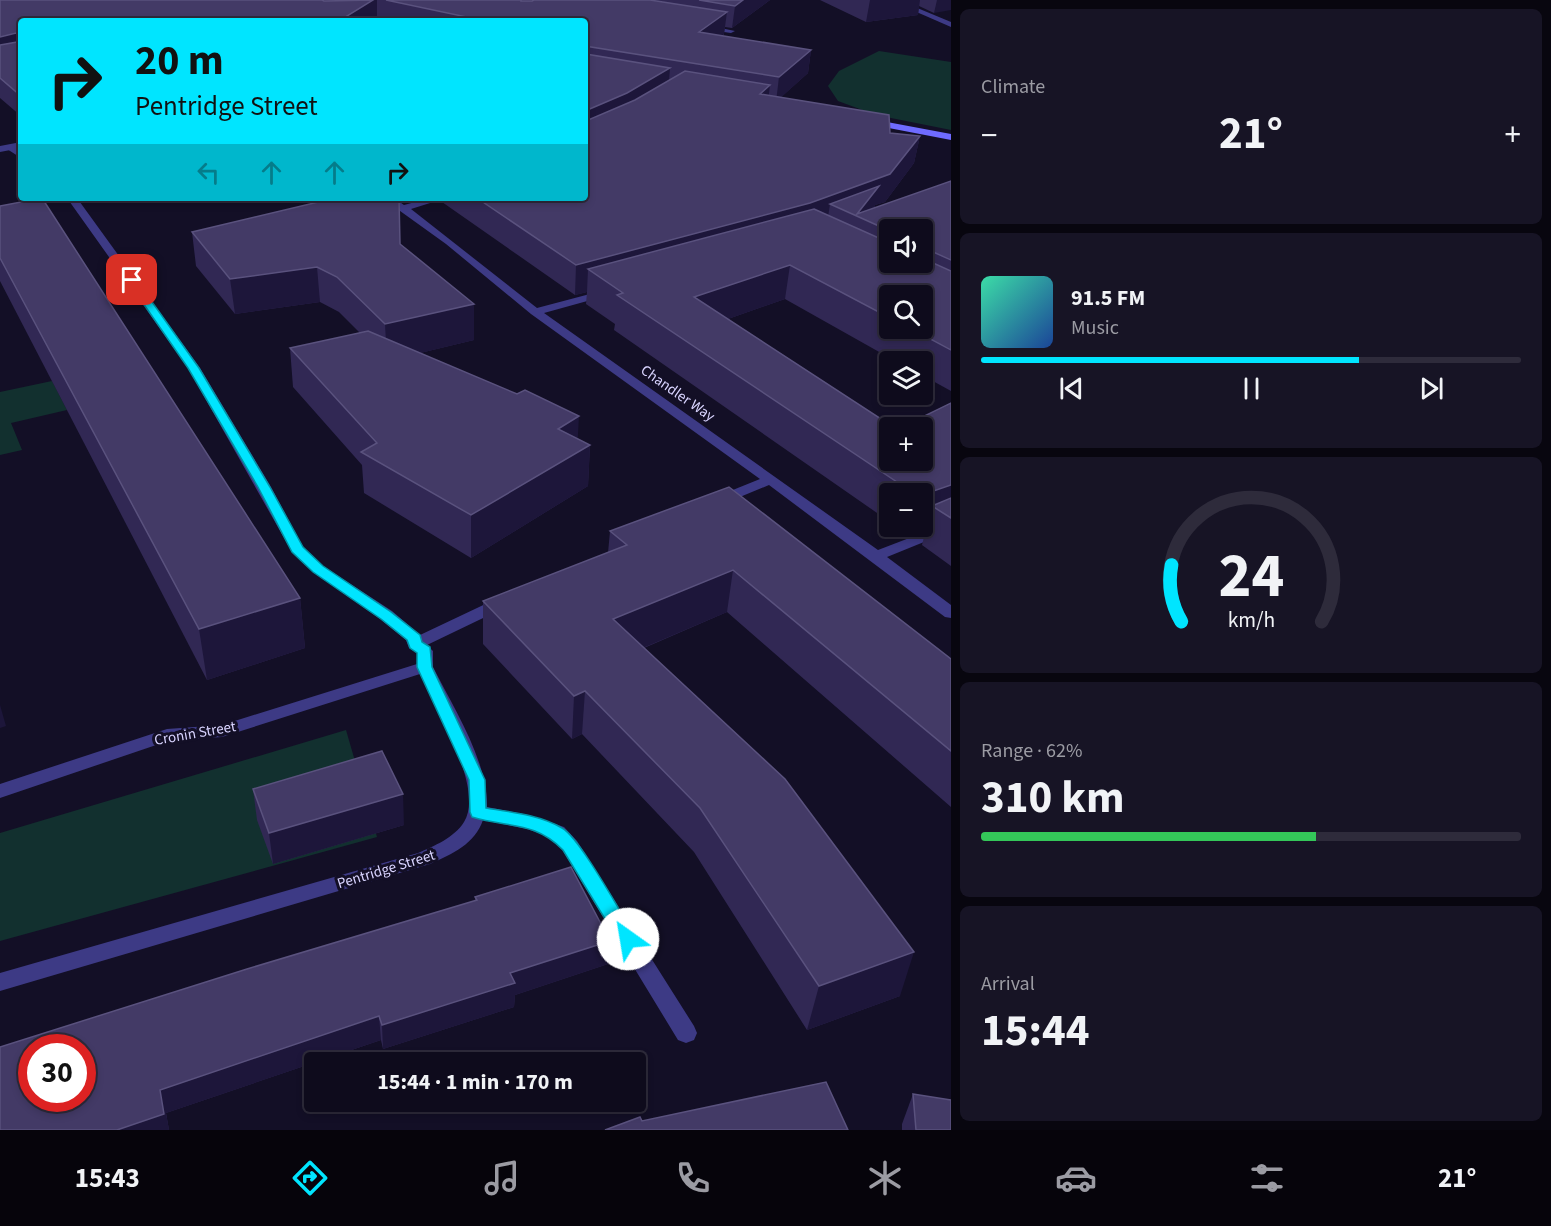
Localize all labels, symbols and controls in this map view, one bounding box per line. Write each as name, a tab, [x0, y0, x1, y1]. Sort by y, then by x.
text: 20 m	[135, 31, 224, 91]
icon: right	[36, 42, 114, 120]
text: Climate	[981, 73, 1045, 101]
text: Pentridge Street	[135, 87, 318, 126]
text: 21°	[1219, 102, 1283, 166]
text: −	[981, 112, 997, 159]
text: +	[1505, 112, 1521, 159]
icon: left	[192, 156, 225, 189]
icon: ahead	[255, 156, 288, 189]
icon: ahead	[318, 156, 351, 189]
icon: right	[381, 156, 414, 189]
map controls	[879, 219, 933, 537]
button: sound	[879, 219, 933, 273]
pin	[106, 254, 157, 305]
icon: arrive	[115, 263, 148, 296]
text: 91.5 FM	[1071, 282, 1145, 314]
button: search	[879, 285, 933, 339]
text: Music	[1071, 314, 1119, 342]
button: layers	[879, 351, 933, 405]
street label: Chandler Way	[636, 360, 719, 427]
icon: previous	[1055, 372, 1088, 405]
icon: pause	[1235, 372, 1268, 405]
icon: next	[1415, 372, 1448, 405]
button: +	[879, 417, 933, 471]
button: −	[879, 483, 933, 537]
text: 24	[1218, 532, 1284, 621]
text: km/h	[1227, 605, 1275, 636]
street label: Cronin Street	[153, 716, 238, 751]
text: Range · 62%	[981, 737, 1082, 765]
text: 310 km	[981, 766, 1125, 830]
street label: Pentridge Street	[335, 845, 438, 894]
position arrow	[596, 907, 660, 971]
text: Arrival	[981, 970, 1035, 998]
text: 15:44	[981, 999, 1090, 1063]
speed limit sign: 30	[18, 1034, 96, 1112]
text: 15:44 · 1 min · 170 m	[377, 1066, 573, 1098]
icon: directions	[289, 1157, 331, 1199]
icon: music	[481, 1157, 523, 1199]
icon: phone	[672, 1157, 714, 1199]
icon: climate	[864, 1157, 906, 1199]
icon: car	[1055, 1157, 1097, 1199]
icon: filters	[1246, 1157, 1288, 1199]
text: 15:43	[75, 1159, 140, 1198]
text: 21°	[1438, 1159, 1476, 1198]

